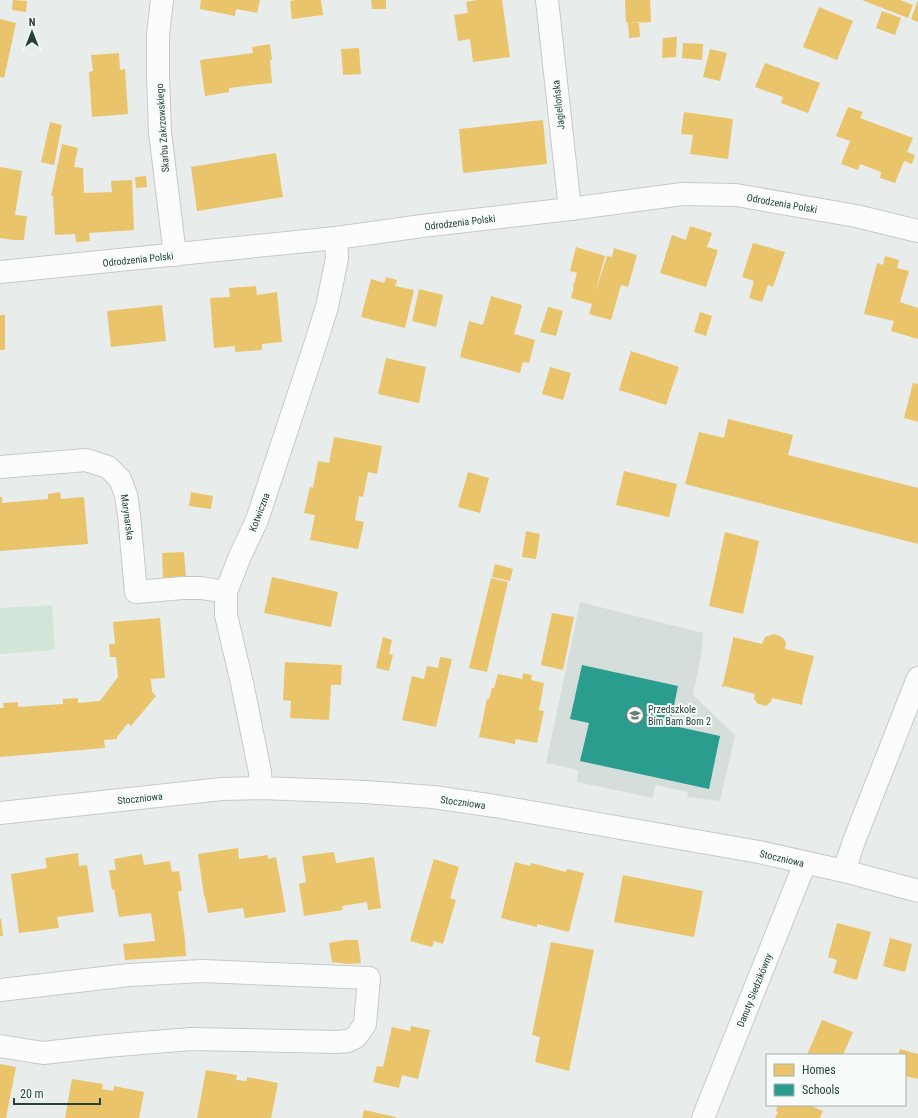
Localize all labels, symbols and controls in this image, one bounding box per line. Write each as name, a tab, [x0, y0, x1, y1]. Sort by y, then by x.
north arrow	[12, 12, 52, 52]
text: N	[29, 16, 36, 29]
street label: Jagiellońska	[550, 79, 567, 130]
street label: Skarbu Zakrzowskiego	[154, 83, 171, 173]
street label: Odrodzenia Polski	[746, 192, 818, 215]
street label: Odrodzenia Polski	[424, 213, 496, 232]
street label: Odrodzenia Polski	[102, 250, 174, 269]
street label: Kotwiczna	[247, 491, 272, 533]
street label: Marynarska	[119, 493, 136, 541]
place label: Przedszkole Bim Bam Bom 2	[648, 704, 711, 727]
school or university icon: Przedszkole Bim Bam Bom 2	[625, 705, 645, 725]
street label: Stoczniowa	[117, 791, 163, 806]
street label: Stoczniowa	[440, 794, 486, 811]
street label: Stoczniowa	[758, 848, 806, 869]
street label: Danuty Siedzikówny	[735, 952, 774, 1029]
legend	[766, 1054, 906, 1106]
text: Homes	[802, 1063, 836, 1077]
scale bar	[14, 1080, 100, 1106]
text: Schools	[802, 1083, 840, 1097]
text: 20 m	[20, 1087, 44, 1101]

